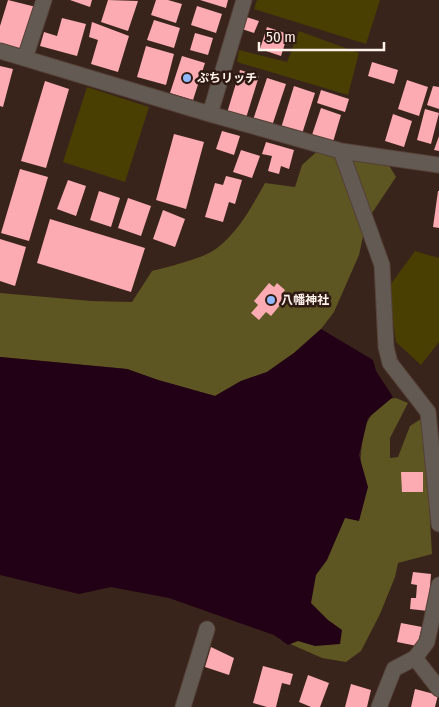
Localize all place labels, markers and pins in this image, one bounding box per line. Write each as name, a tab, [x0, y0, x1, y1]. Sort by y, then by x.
place label: ぷちリッチ	[197, 71, 257, 85]
marker: ぷちリッチ	[181, 72, 193, 84]
place label: 八幡神社	[281, 293, 329, 307]
marker: 八幡神社	[265, 294, 277, 306]

